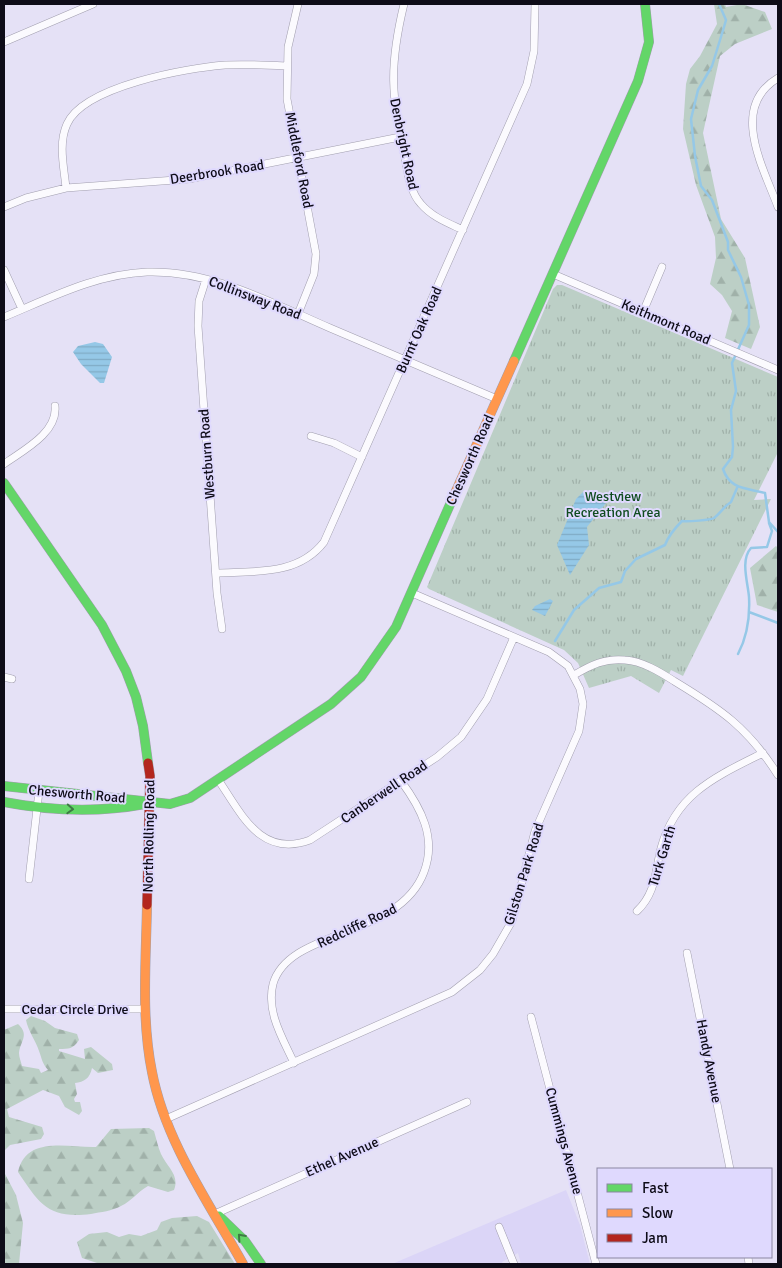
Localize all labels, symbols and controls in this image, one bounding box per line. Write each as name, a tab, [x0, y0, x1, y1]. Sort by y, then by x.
street label: Denbright Road	[386, 97, 422, 191]
street label: Middleford Road	[281, 110, 317, 210]
street label: Deerbrook Road	[169, 156, 265, 188]
street label: Collinsway Road	[206, 273, 304, 323]
street label: Burnt Oak Road	[392, 284, 446, 376]
street label: Keithmont Road	[619, 296, 713, 348]
street label: Westburn Road	[195, 408, 219, 500]
street label: Chesworth Road	[442, 412, 498, 508]
park label: Westview Recreation Area	[565, 488, 661, 521]
street label: Canberwell Road	[337, 757, 431, 827]
street label: North Rolling Road	[140, 779, 158, 893]
street label: Chesworth Road	[28, 781, 126, 807]
one-way arrow	[66, 804, 74, 815]
street label: Gilston Park Road	[500, 821, 548, 927]
street label: Turk Garth	[645, 824, 679, 888]
street label: Redcliffe Road	[314, 900, 400, 952]
street label: Cedar Circle Drive	[21, 1001, 129, 1018]
street label: Handy Avenue	[693, 1018, 725, 1104]
street label: Cummings Avenue	[542, 1086, 586, 1196]
street label: Ethel Avenue	[303, 1133, 381, 1181]
legend	[597, 1168, 772, 1258]
text: Fast	[642, 1179, 669, 1197]
text: Slow	[642, 1204, 673, 1222]
text: Jam	[642, 1229, 668, 1247]
one-way arrow	[238, 1234, 247, 1243]

